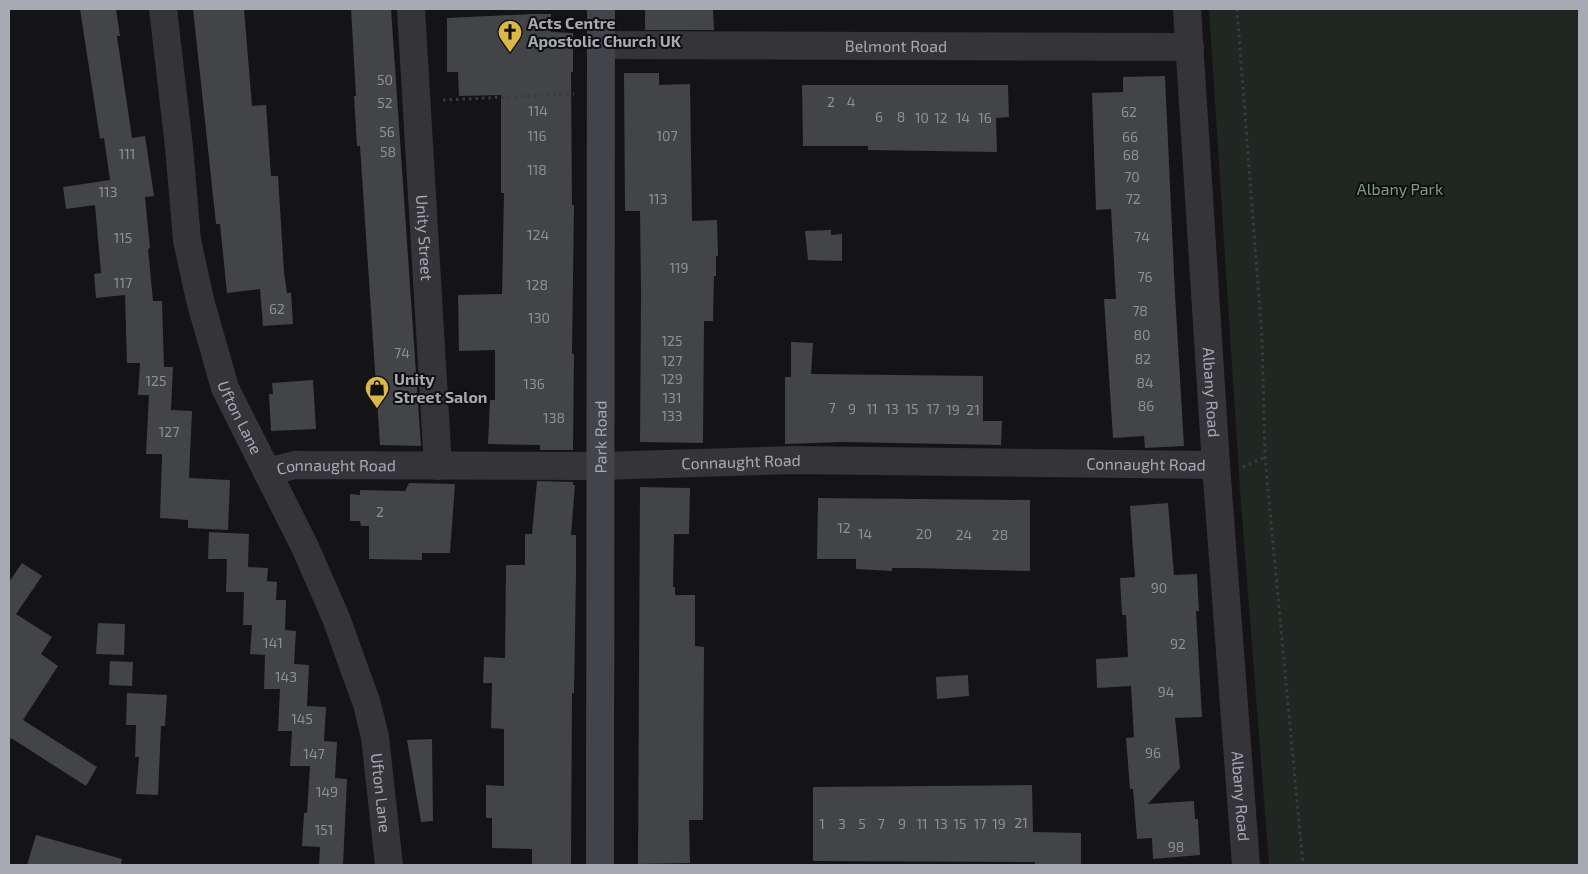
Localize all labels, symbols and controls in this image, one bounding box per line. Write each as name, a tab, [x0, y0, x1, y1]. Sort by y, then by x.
place label: Acts Centre Apostolic Church UK	[528, 13, 682, 50]
church icon: Acts Centre Apostolic Church UK	[497, 19, 523, 53]
street label: Belmont Road	[845, 36, 947, 55]
house number: 50	[377, 71, 393, 88]
house number: 2	[827, 93, 835, 110]
house number: 4	[847, 93, 855, 110]
house number: 52	[377, 94, 393, 111]
house number: 114	[528, 102, 548, 119]
house number: 62	[1121, 103, 1137, 120]
house number: 6	[875, 108, 883, 125]
house number: 8	[897, 108, 905, 125]
house number: 10	[915, 109, 929, 126]
house number: 12	[934, 109, 948, 126]
house number: 14	[956, 109, 970, 126]
house number: 16	[978, 109, 992, 126]
house number: 56	[379, 123, 395, 140]
house number: 116	[527, 127, 547, 144]
house number: 107	[656, 127, 678, 144]
house number: 66	[1122, 128, 1138, 145]
house number: 58	[380, 143, 396, 160]
house number: 111	[119, 145, 135, 162]
house number: 68	[1123, 146, 1139, 163]
house number: 118	[527, 161, 547, 178]
house number: 70	[1124, 168, 1140, 185]
park label: Albany Park	[1357, 179, 1443, 198]
house number: 113	[99, 183, 117, 200]
house number: 113	[649, 190, 667, 207]
house number: 72	[1125, 190, 1141, 207]
street label: Unity Street	[413, 194, 437, 281]
house number: 124	[527, 226, 549, 243]
house number: 74	[1134, 228, 1150, 245]
house number: 115	[114, 229, 132, 246]
house number: 119	[669, 259, 689, 276]
house number: 76	[1137, 268, 1153, 285]
house number: 117	[114, 274, 132, 291]
house number: 128	[526, 276, 548, 293]
house number: 62	[269, 300, 285, 317]
house number: 78	[1132, 302, 1148, 319]
house number: 130	[528, 309, 550, 326]
house number: 80	[1134, 326, 1150, 343]
house number: 125	[662, 332, 682, 349]
house number: 74	[394, 344, 410, 361]
street label: Albany Road	[1200, 346, 1224, 438]
house number: 82	[1135, 350, 1151, 367]
house number: 127	[662, 352, 682, 369]
place label: Unity Street Salon	[394, 369, 487, 406]
house number: 129	[661, 370, 683, 387]
house number: 125	[146, 372, 166, 389]
house number: 84	[1136, 374, 1154, 391]
shop icon: Unity Street Salon	[364, 375, 390, 409]
house number: 136	[523, 375, 545, 392]
street label: Ufton Lane	[214, 379, 267, 457]
house number: 131	[663, 389, 681, 406]
house number: 86	[1138, 397, 1154, 414]
house number: 7	[828, 399, 836, 416]
street label: Park Road	[590, 400, 610, 474]
house number: 9	[848, 400, 856, 417]
house number: 11	[866, 400, 878, 417]
house number: 13	[885, 400, 899, 417]
house number: 15	[905, 400, 919, 417]
house number: 17	[927, 400, 939, 417]
house number: 19	[946, 401, 960, 418]
house number: 21	[966, 401, 980, 418]
house number: 133	[661, 407, 683, 424]
house number: 138	[543, 409, 565, 426]
house number: 127	[159, 423, 179, 440]
street label: Connaught Road	[681, 450, 801, 472]
street label: Connaught Road	[1086, 453, 1206, 474]
street label: Connaught Road	[275, 455, 396, 478]
house number: 2	[376, 503, 384, 520]
house number: 12	[837, 519, 851, 536]
house number: 14	[858, 525, 872, 542]
house number: 20	[916, 525, 932, 542]
house number: 24	[956, 526, 972, 543]
house number: 28	[992, 526, 1008, 543]
house number: 90	[1151, 579, 1167, 596]
house number: 141	[263, 634, 283, 651]
house number: 92	[1170, 635, 1186, 652]
house number: 143	[275, 668, 297, 685]
house number: 94	[1158, 683, 1174, 700]
house number: 145	[291, 710, 313, 727]
house number: 96	[1145, 744, 1161, 761]
house number: 147	[303, 745, 325, 762]
street label: Albany Road	[1228, 750, 1254, 842]
street label: Ufton Lane	[368, 752, 395, 833]
house number: 149	[316, 783, 338, 800]
house number: 21	[1014, 814, 1028, 831]
house number: 1	[819, 815, 825, 832]
house number: 3	[838, 815, 846, 832]
house number: 5	[858, 815, 866, 832]
house number: 7	[877, 815, 885, 832]
house number: 9	[898, 815, 906, 832]
house number: 11	[916, 815, 928, 832]
house number: 13	[934, 815, 948, 832]
house number: 15	[953, 815, 967, 832]
house number: 17	[974, 815, 986, 832]
house number: 19	[992, 815, 1006, 832]
house number: 151	[315, 821, 333, 838]
house number: 98	[1168, 838, 1184, 855]

